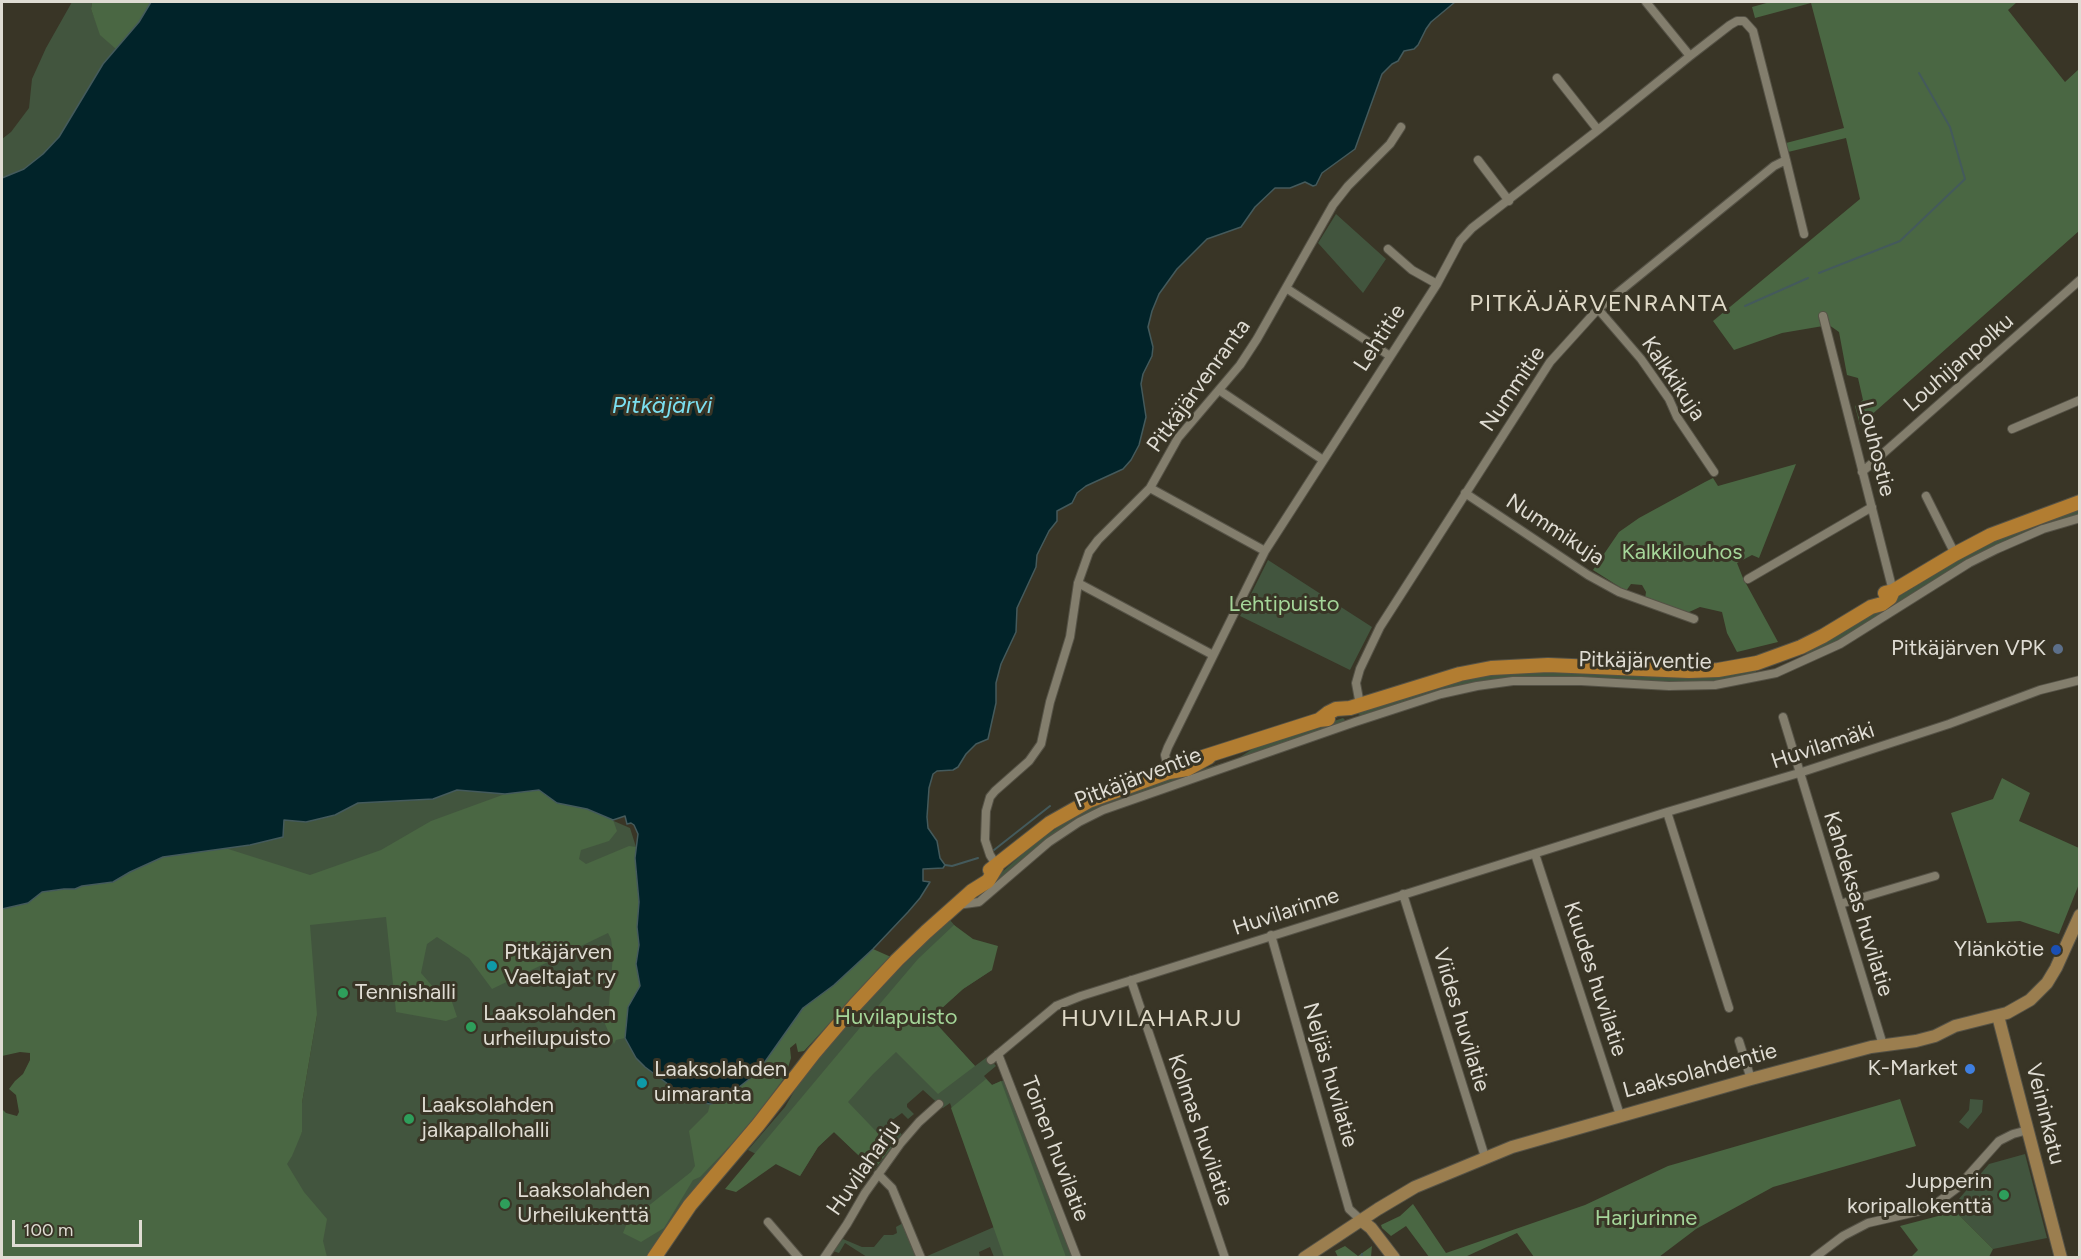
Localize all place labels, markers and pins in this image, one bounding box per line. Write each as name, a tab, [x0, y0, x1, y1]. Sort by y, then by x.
place label: Pitkäjärven VPK	[1891, 636, 2046, 662]
marker: Pitkäjärven VPK	[2051, 642, 2065, 656]
place label: Ylänkötie	[1954, 937, 2044, 963]
place label: Pitkäjärven Vaeltajat ry	[504, 940, 616, 992]
marker: Ylänkötie	[2049, 943, 2063, 957]
marker: Pitkäjärven Vaeltajat ry	[485, 959, 499, 973]
place label: Tennishalli	[355, 980, 456, 1006]
marker: Tennishalli	[336, 986, 350, 1000]
place label: Laaksolahden urheilupuisto	[483, 1001, 616, 1052]
marker: Laaksolahden urheilupuisto	[464, 1020, 478, 1034]
place label: K-Market	[1867, 1056, 1958, 1082]
place label: Laaksolahden uimaranta	[654, 1057, 787, 1108]
marker: K-Market	[1963, 1062, 1977, 1076]
marker: Laaksolahden uimaranta	[635, 1076, 649, 1090]
place label: Laaksolahden jalkapallohalli	[421, 1093, 554, 1144]
marker: Laaksolahden jalkapallohalli	[402, 1112, 416, 1126]
place label: Jupperin koripallokenttä	[1847, 1169, 1992, 1220]
place label: Laaksolahden Urheilukenttä	[517, 1178, 650, 1230]
marker: Jupperin koripallokenttä	[1997, 1188, 2011, 1202]
marker: Laaksolahden Urheilukenttä	[498, 1197, 512, 1211]

